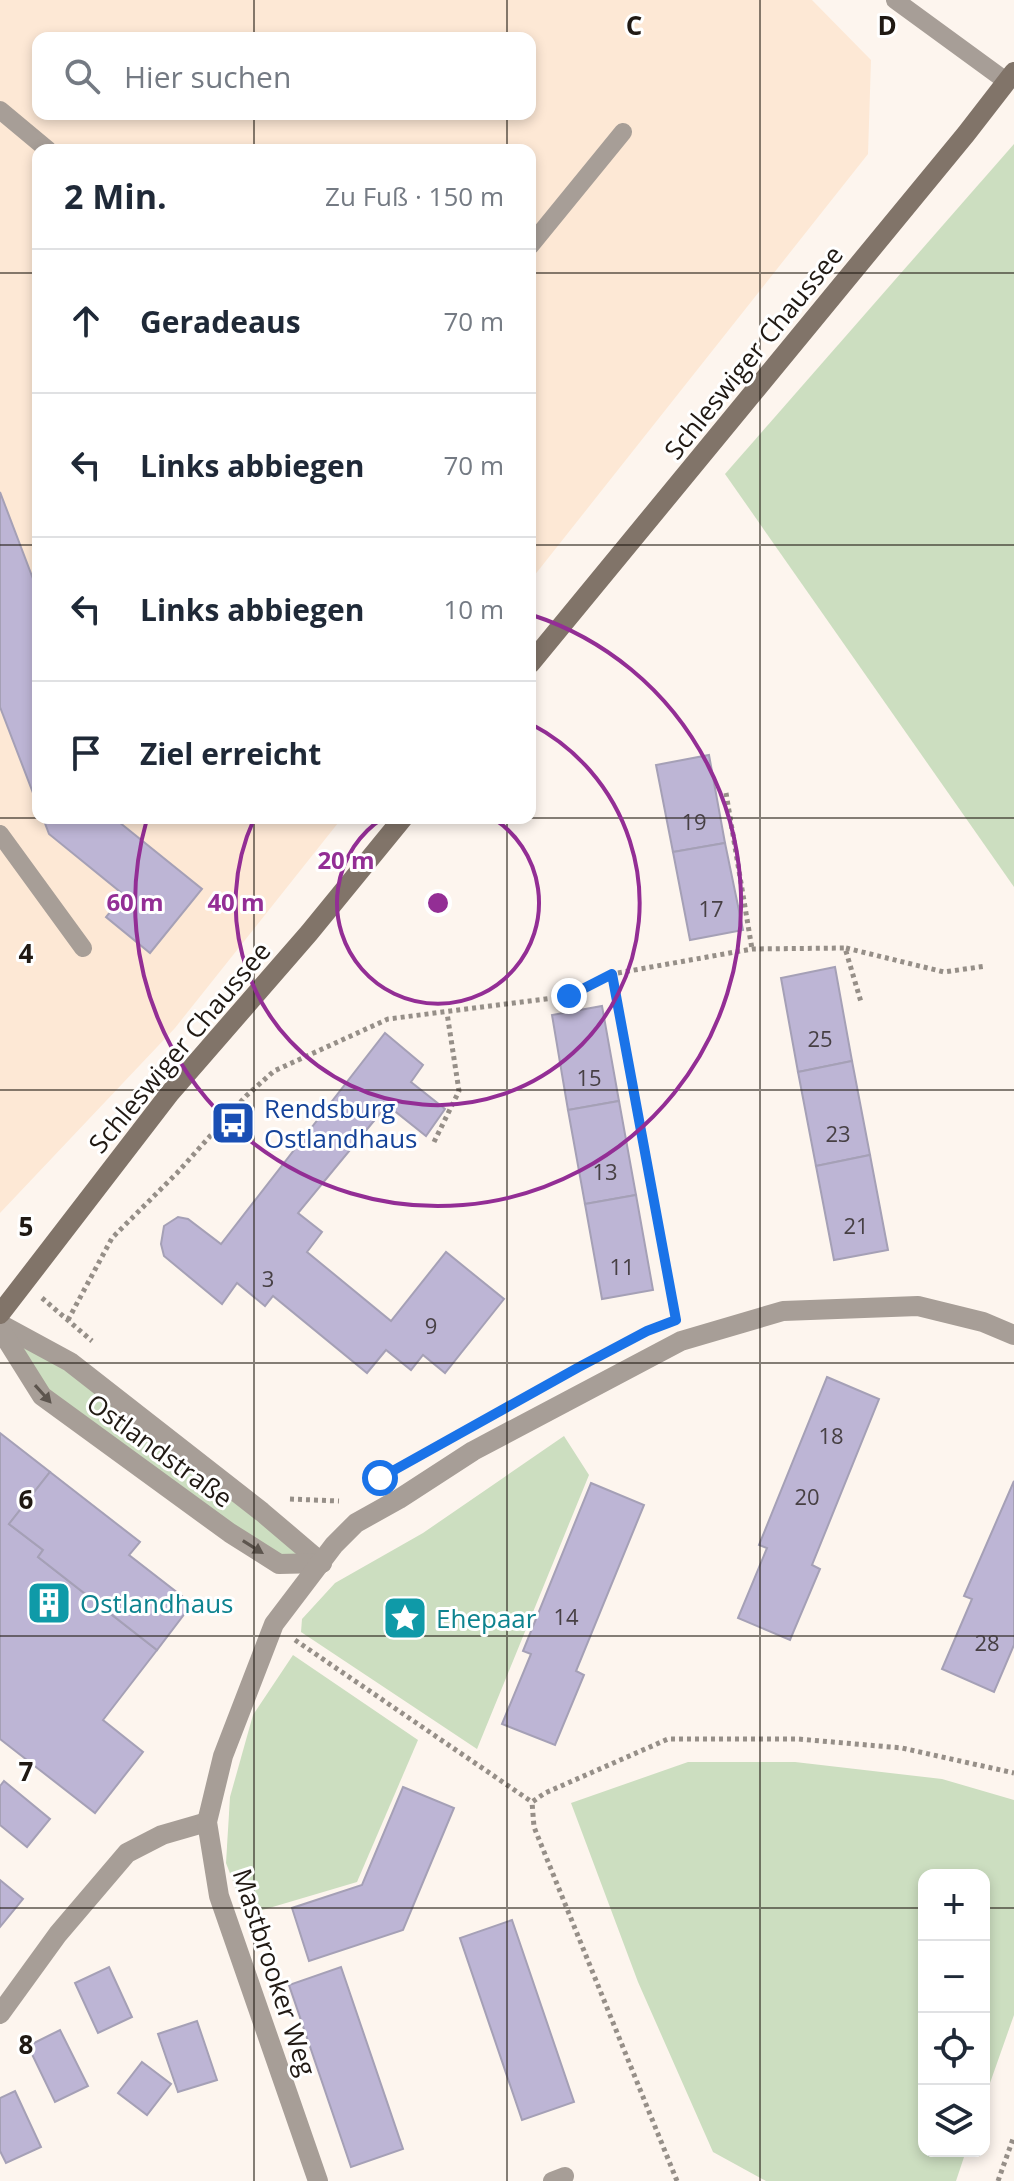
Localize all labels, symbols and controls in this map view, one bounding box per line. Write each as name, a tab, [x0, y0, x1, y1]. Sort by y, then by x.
text: C	[626, 7, 642, 43]
text: D	[877, 7, 897, 43]
search box	[32, 32, 536, 120]
icon: search	[60, 54, 104, 98]
text: Hier suchen	[124, 56, 291, 97]
text: 2 Min.	[64, 173, 167, 219]
text: Zu Fuß · 150 m	[325, 178, 504, 214]
street label: Schleswiger Chaussee	[655, 237, 851, 467]
icon: ahead	[64, 299, 108, 343]
text: Geradeaus	[140, 301, 301, 342]
text: 70 m	[443, 303, 504, 339]
icon: left	[64, 443, 108, 487]
text: Links abbiegen	[140, 445, 365, 486]
text: 70 m	[443, 447, 504, 483]
icon: left	[64, 587, 108, 631]
text: Links abbiegen	[140, 589, 365, 630]
text: 10 m	[443, 591, 504, 627]
icon: arrive	[64, 731, 108, 775]
text: Ziel erreicht	[140, 733, 321, 774]
house number: 19	[681, 806, 707, 836]
text: 20 m	[317, 843, 375, 876]
text: 60 m	[106, 885, 164, 918]
text: 40 m	[207, 885, 265, 918]
centre of rings	[424, 889, 452, 917]
house number: 17	[698, 893, 724, 923]
street label: Schleswiger Chaussee	[80, 934, 278, 1160]
text: 4	[19, 935, 34, 971]
route end	[551, 978, 587, 1014]
house number: 25	[807, 1023, 833, 1053]
house number: 15	[576, 1062, 602, 1092]
place label: Rendsburg Ostlandhaus	[264, 1090, 417, 1156]
bus stop icon: Rendsburg Ostlandhaus	[209, 1099, 257, 1147]
house number: 23	[825, 1118, 851, 1148]
house number: 13	[592, 1156, 618, 1186]
text: 5	[19, 1208, 33, 1244]
house number: 21	[843, 1210, 869, 1240]
house number: 11	[609, 1251, 635, 1281]
house number: 3	[262, 1263, 274, 1293]
house number: 9	[425, 1310, 437, 1340]
one-way arrow	[34, 1383, 51, 1403]
street label: Ostlandstraße	[80, 1385, 240, 1515]
house number: 18	[818, 1420, 844, 1450]
route start	[362, 1460, 398, 1496]
text: 6	[19, 1481, 34, 1517]
house number: 20	[794, 1481, 820, 1511]
one-way arrow	[242, 1539, 263, 1554]
building icon: Ostlandhaus	[25, 1579, 73, 1627]
place label: Ostlandhaus	[80, 1585, 233, 1621]
place icon: Ehepaar	[381, 1594, 429, 1642]
place label: Ehepaar	[436, 1600, 537, 1636]
house number: 14	[553, 1601, 579, 1631]
house number: 28	[974, 1627, 1000, 1657]
text: 7	[19, 1753, 34, 1789]
street label: Mastbrooker Weg	[225, 1864, 325, 2080]
map controls	[918, 1869, 990, 2157]
button: +	[918, 1869, 990, 1941]
button: −	[918, 1941, 990, 2013]
button: locate	[918, 2013, 990, 2085]
text: 8	[19, 2026, 33, 2062]
button: layers	[918, 2085, 990, 2157]

